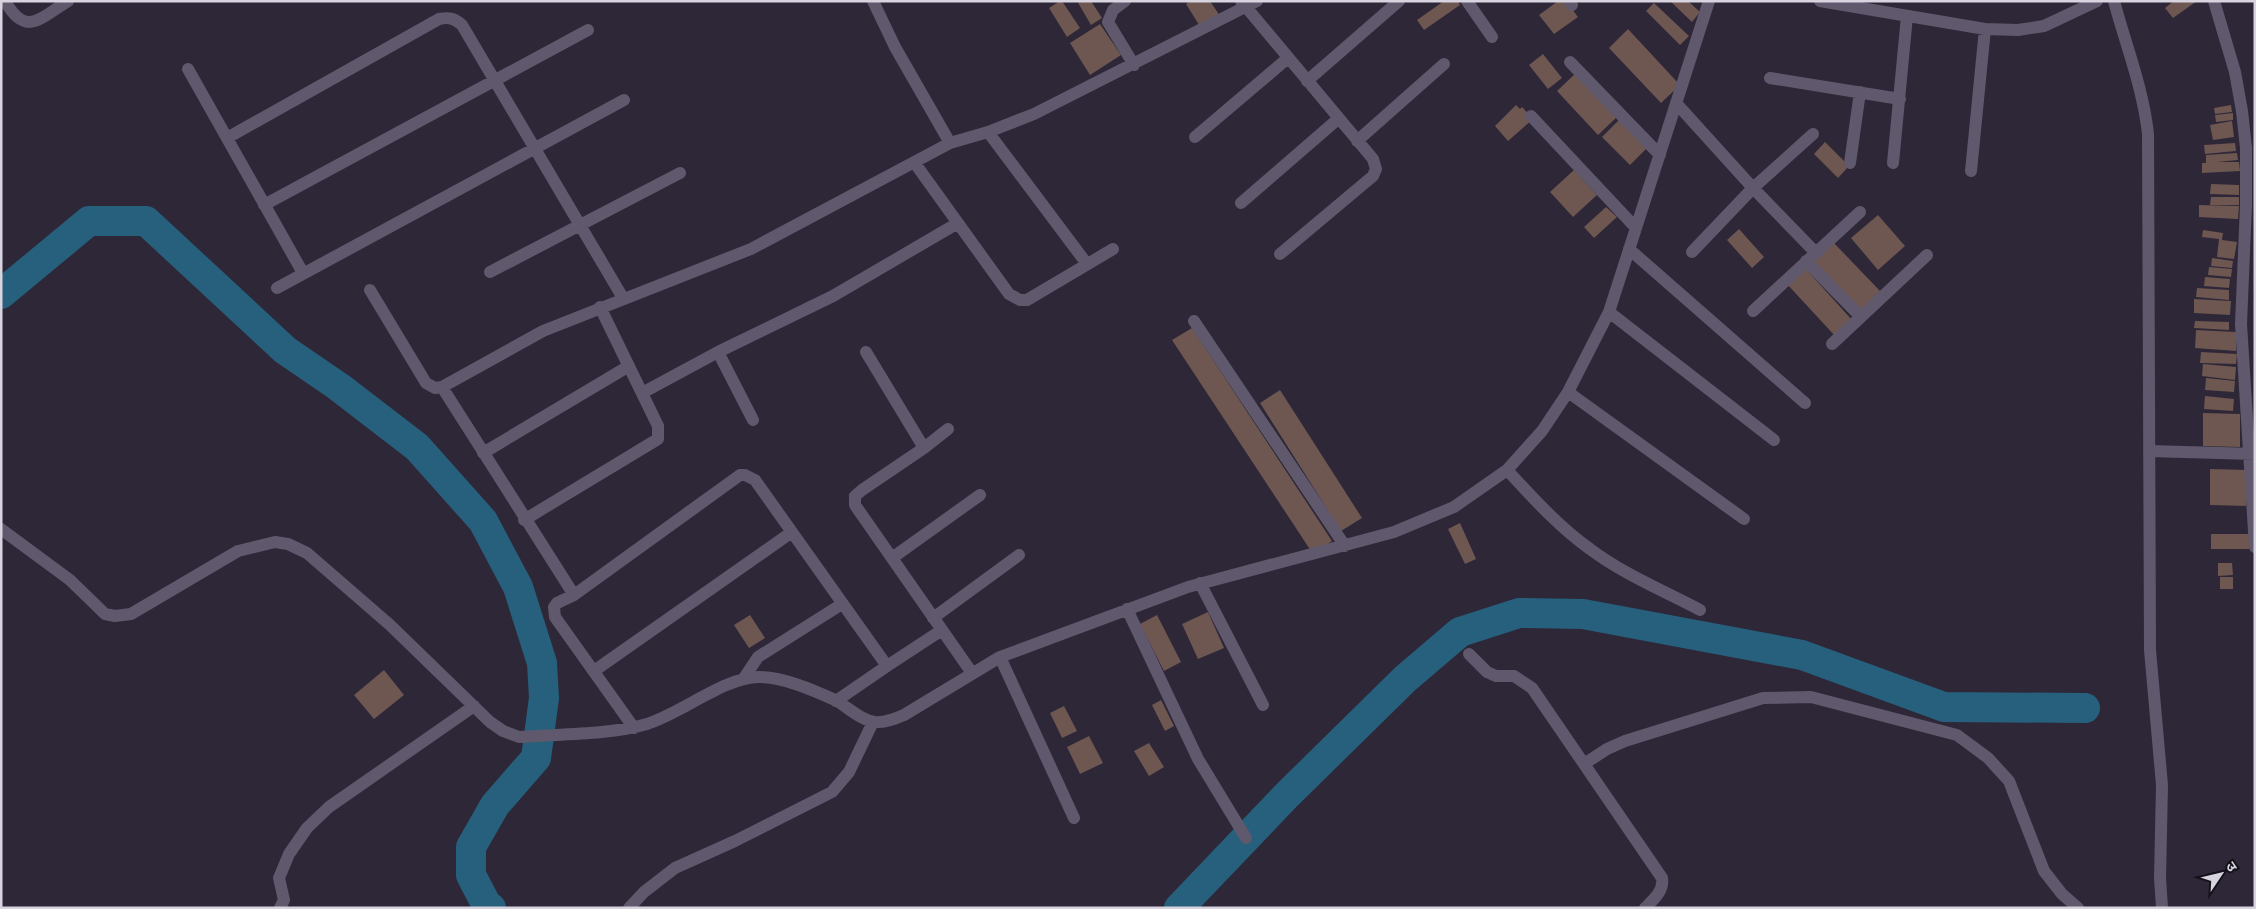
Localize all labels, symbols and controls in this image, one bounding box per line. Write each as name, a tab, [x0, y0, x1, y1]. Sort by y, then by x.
north arrow	[2196, 849, 2246, 899]
text: उ	[2223, 859, 2241, 875]

